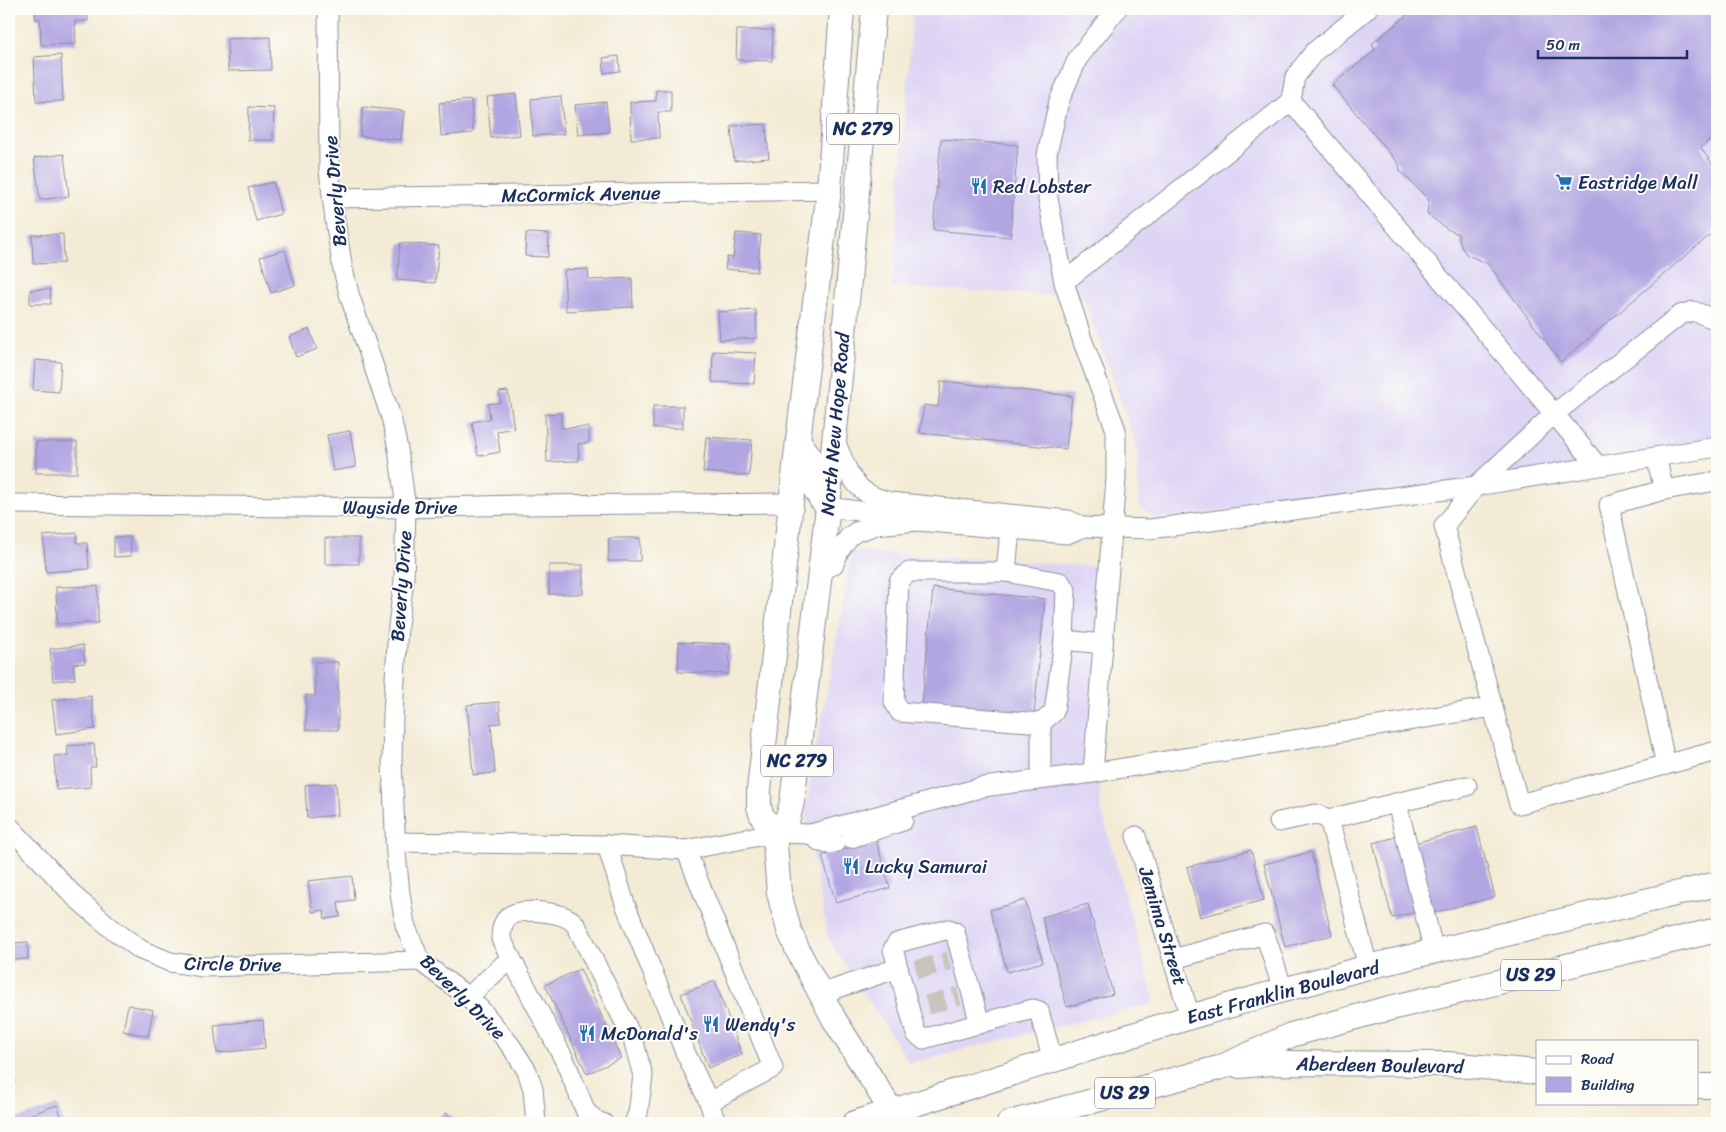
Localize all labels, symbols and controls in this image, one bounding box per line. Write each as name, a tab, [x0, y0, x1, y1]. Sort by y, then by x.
scale bar	[1538, 28, 1687, 60]
text: 50 m	[1546, 32, 1581, 58]
road number: NC 279	[827, 114, 899, 144]
street label: Beverly Drive	[314, 134, 356, 248]
place label: Eastridge Mall	[1578, 166, 1698, 199]
place label: Red Lobster	[993, 170, 1092, 203]
supermarket icon: Eastridge Mall	[1554, 172, 1574, 192]
street label: McCormick Avenue	[501, 176, 661, 212]
restaurant icon: Red Lobster	[969, 176, 989, 196]
street label: North New Hope Road	[811, 329, 860, 517]
street label: Wayside Drive	[342, 491, 458, 524]
street label: Beverly Drive	[381, 529, 421, 643]
road number: NC 279	[761, 746, 833, 776]
place label: Lucky Samurai	[865, 850, 988, 883]
restaurant icon: Lucky Samurai	[841, 856, 861, 876]
street label: Jemima Street	[1129, 861, 1197, 990]
street label: Beverly Drive	[412, 946, 514, 1048]
street label: Circle Drive	[184, 947, 282, 981]
street label: East Franklin Boulevard	[1183, 950, 1384, 1034]
road number: US 29	[1501, 960, 1561, 990]
place label: Wendy's	[725, 1008, 796, 1041]
restaurant icon: Wendy's	[701, 1014, 721, 1034]
place label: McDonald's	[601, 1017, 698, 1050]
restaurant icon: McDonald's	[577, 1023, 597, 1043]
legend	[1536, 1040, 1698, 1104]
text: Road	[1581, 1046, 1614, 1072]
street label: Aberdeen Boulevard	[1295, 1047, 1465, 1083]
text: Building	[1581, 1072, 1635, 1098]
road number: US 29	[1095, 1078, 1155, 1108]

